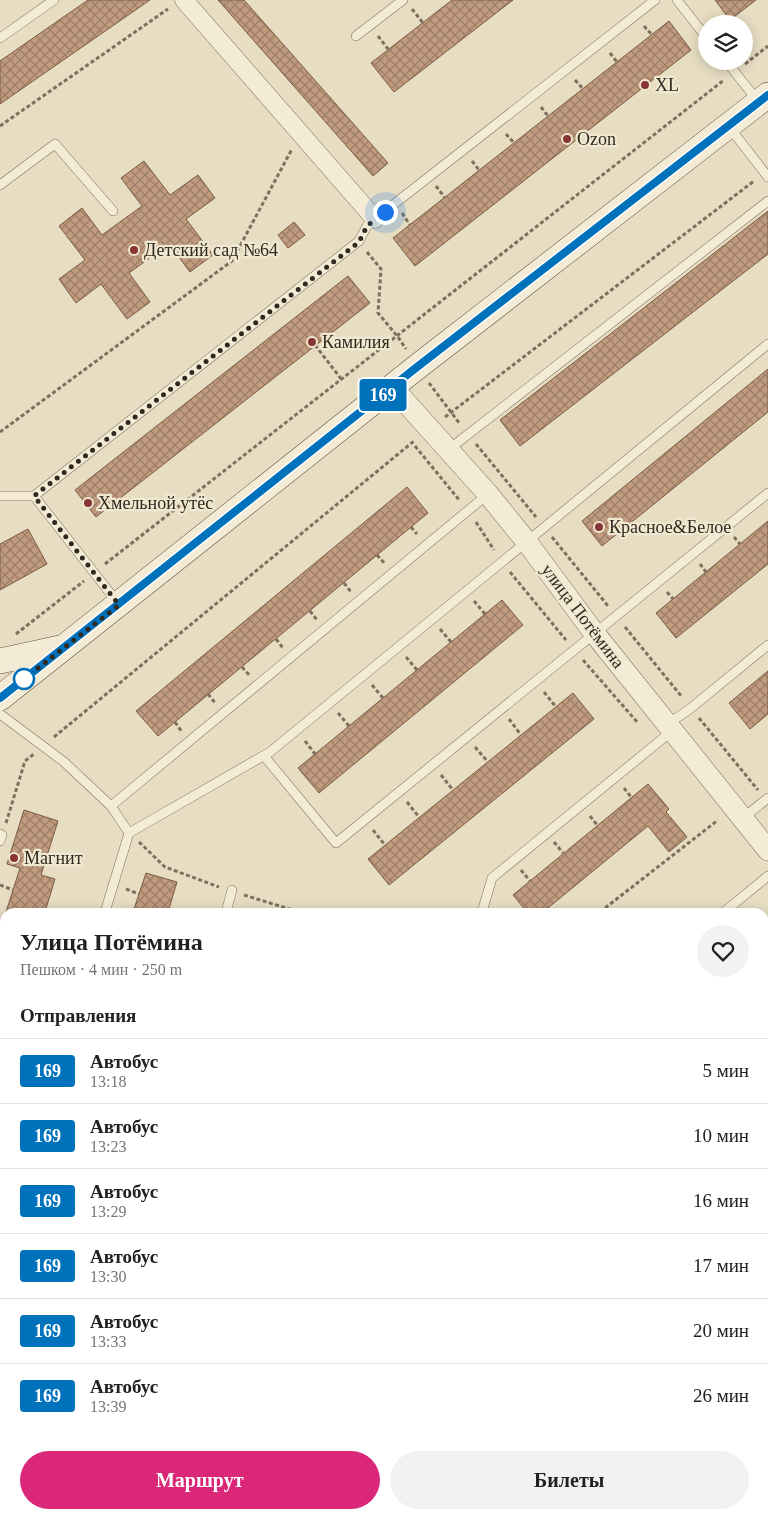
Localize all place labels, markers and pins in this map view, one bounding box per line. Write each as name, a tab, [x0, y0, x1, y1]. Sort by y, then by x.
place label: XL	[655, 75, 679, 95]
marker: XL	[639, 79, 651, 91]
place label: Ozon	[577, 129, 616, 149]
marker: Ozon	[561, 133, 573, 145]
place label: Детский сад №64	[144, 240, 278, 260]
marker: Детский сад №64	[128, 244, 140, 256]
place label: Камилия	[322, 332, 390, 352]
marker: Камилия	[306, 336, 318, 348]
place label: Хмельной утёс	[98, 493, 213, 513]
marker: Хмельной утёс	[82, 497, 94, 509]
place label: Красное&Белое	[609, 517, 731, 537]
marker: Красное&Белое	[593, 521, 605, 533]
unlabelled marker	[13, 668, 35, 690]
place label: Магнит	[24, 848, 83, 868]
marker: Магнит	[8, 852, 20, 864]

